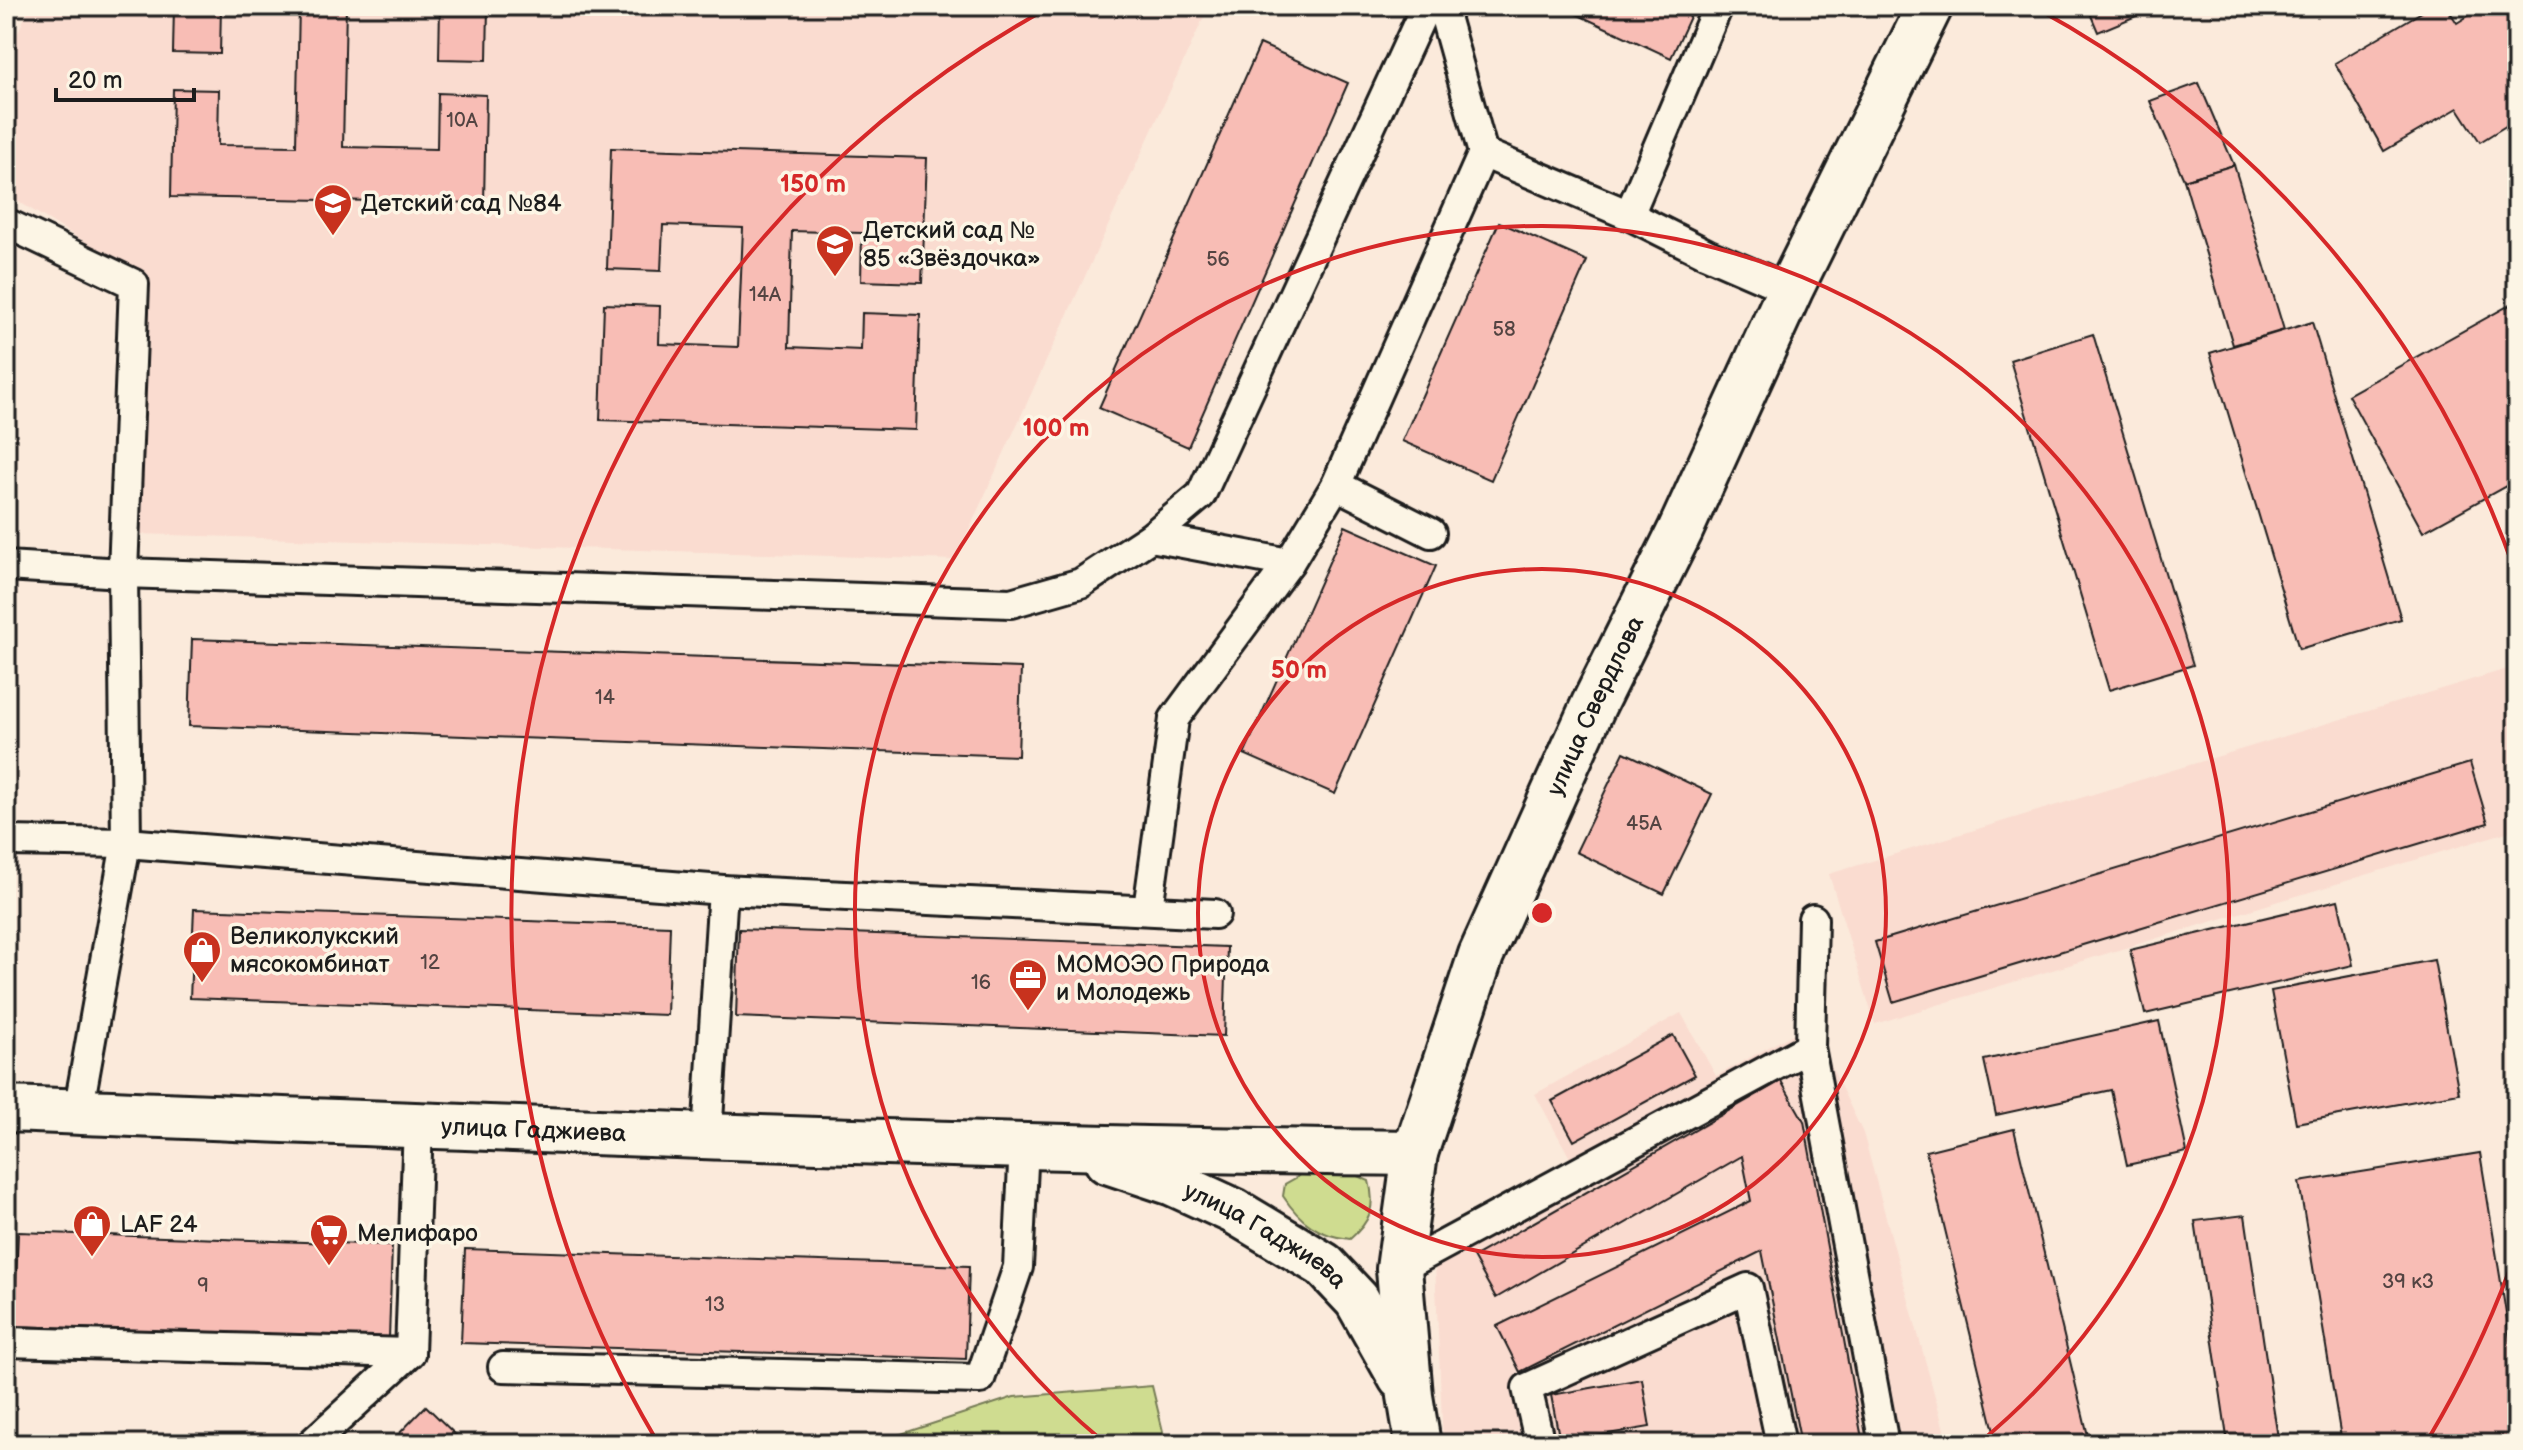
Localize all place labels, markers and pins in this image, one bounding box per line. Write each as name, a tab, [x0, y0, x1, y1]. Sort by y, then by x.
school or university icon: Детский сад №84	[312, 182, 354, 237]
place label: Детский сад №84	[361, 189, 562, 218]
place label: Детский сад № 85 «Звёздочка»	[863, 216, 1041, 273]
school or university icon: Детский сад № 85 «Звёздочка»	[814, 223, 856, 278]
centre of rings	[1528, 899, 1556, 927]
place label: Великолукский мясокомбинат	[230, 922, 399, 979]
shop icon: Великолукский мясокомбинат	[181, 929, 223, 984]
place label: МОМОЭО Природа и Молодежь	[1056, 950, 1270, 1007]
office icon: МОМОЭО Природа и Молодежь	[1007, 957, 1049, 1012]
shop icon: LAF 24	[71, 1203, 113, 1258]
place label: LAF 24	[120, 1210, 198, 1239]
supermarket icon: Мелифаро	[308, 1212, 350, 1267]
place label: Мелифаро	[357, 1219, 478, 1248]

